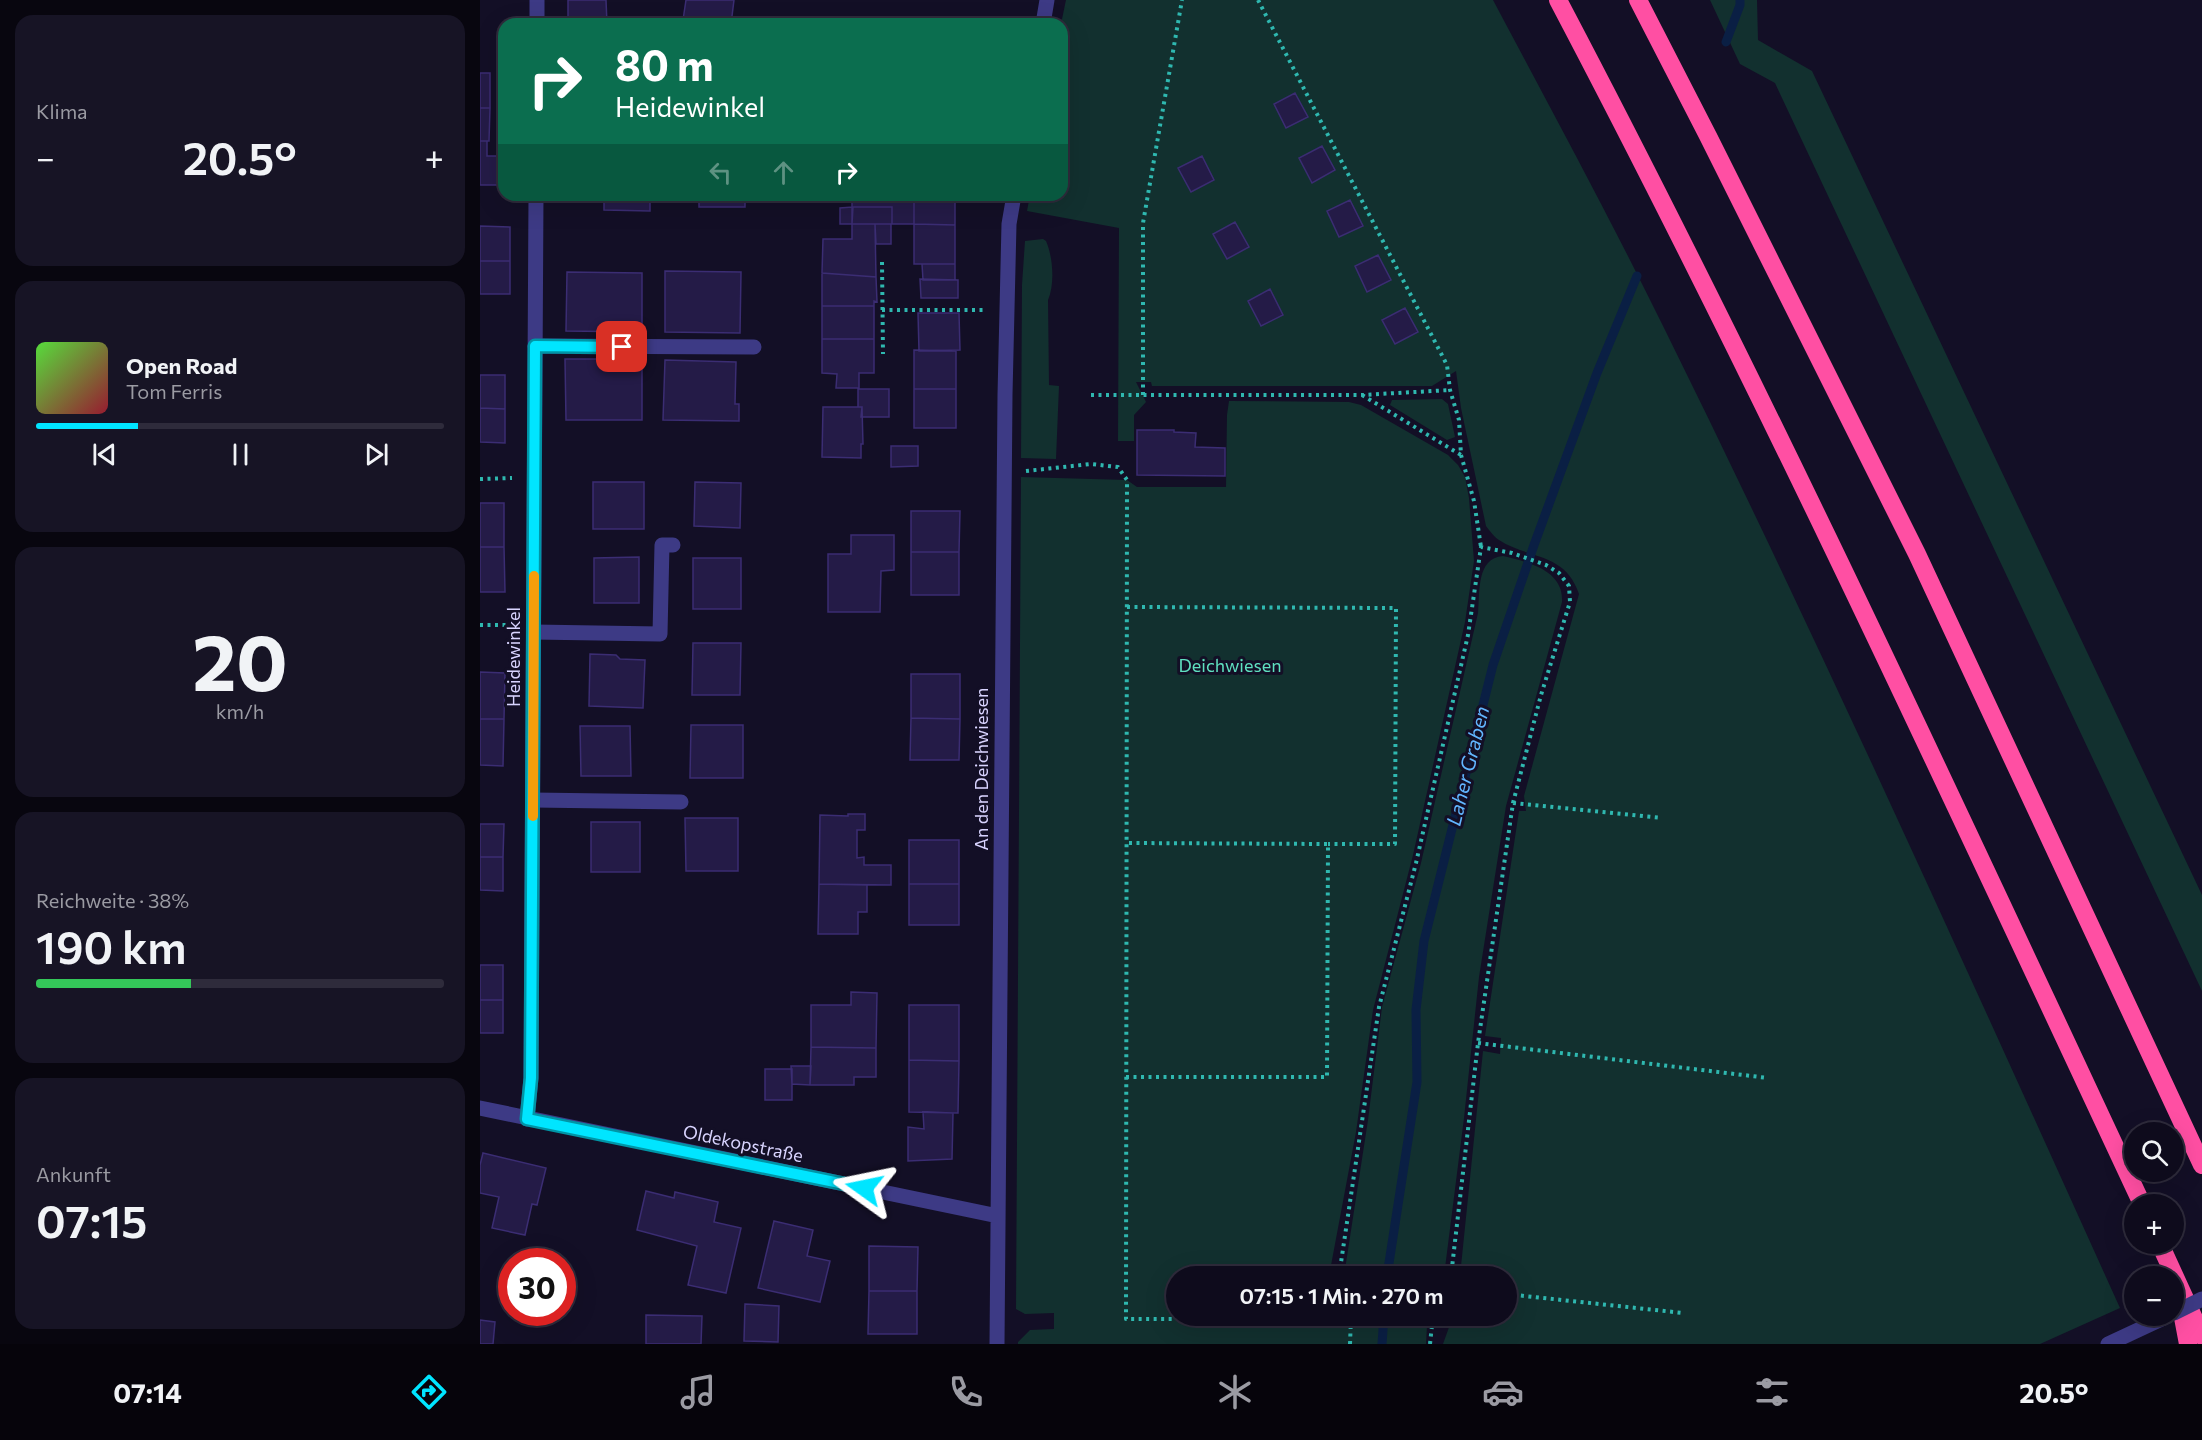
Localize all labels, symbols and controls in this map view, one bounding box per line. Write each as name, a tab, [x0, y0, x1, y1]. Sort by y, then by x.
text: 80 m	[615, 38, 714, 90]
icon: right	[516, 42, 594, 120]
text: Heidewinkel	[615, 90, 765, 123]
text: Klima	[36, 99, 88, 123]
text: 20.5°	[183, 129, 297, 184]
text: −	[36, 136, 55, 177]
text: +	[425, 136, 444, 177]
icon: left	[704, 156, 737, 189]
icon: ahead	[767, 156, 800, 189]
icon: right	[830, 156, 863, 189]
pin	[596, 321, 647, 372]
icon: arrive	[605, 330, 638, 363]
text: Open Road	[126, 352, 237, 379]
text: Tom Ferris	[126, 379, 222, 403]
icon: previous	[88, 438, 121, 471]
icon: pause	[224, 438, 257, 471]
icon: next	[360, 438, 393, 471]
street label: Heidewinkel	[502, 607, 524, 707]
text: 20	[192, 612, 288, 707]
park label: Deichwiesen	[1179, 654, 1281, 676]
street label: An den Deichwiesen	[970, 688, 992, 850]
text: km/h	[216, 699, 264, 723]
water label: Laher Graben	[1441, 703, 1493, 828]
text: Reichweite · 38%	[36, 888, 189, 912]
text: 190 km	[36, 918, 187, 973]
street label: Oldekopstraße	[681, 1120, 805, 1166]
map controls	[2124, 1122, 2184, 1326]
button: search	[2124, 1122, 2184, 1182]
position arrow	[832, 1156, 896, 1220]
text: Ankunft	[36, 1162, 111, 1186]
text: 07:15	[36, 1192, 147, 1247]
button: +	[2124, 1194, 2184, 1254]
speed limit sign: 30	[498, 1248, 576, 1326]
button: −	[2124, 1266, 2184, 1326]
text: 07:15 · 1 Min. · 270 m	[1240, 1282, 1443, 1309]
icon: directions	[408, 1371, 450, 1413]
icon: music	[677, 1371, 719, 1413]
icon: phone	[945, 1371, 987, 1413]
icon: climate	[1214, 1371, 1256, 1413]
icon: car	[1482, 1371, 1524, 1413]
icon: filters	[1751, 1371, 1793, 1413]
text: 07:14	[113, 1376, 182, 1409]
text: 20.5°	[2019, 1376, 2089, 1409]

